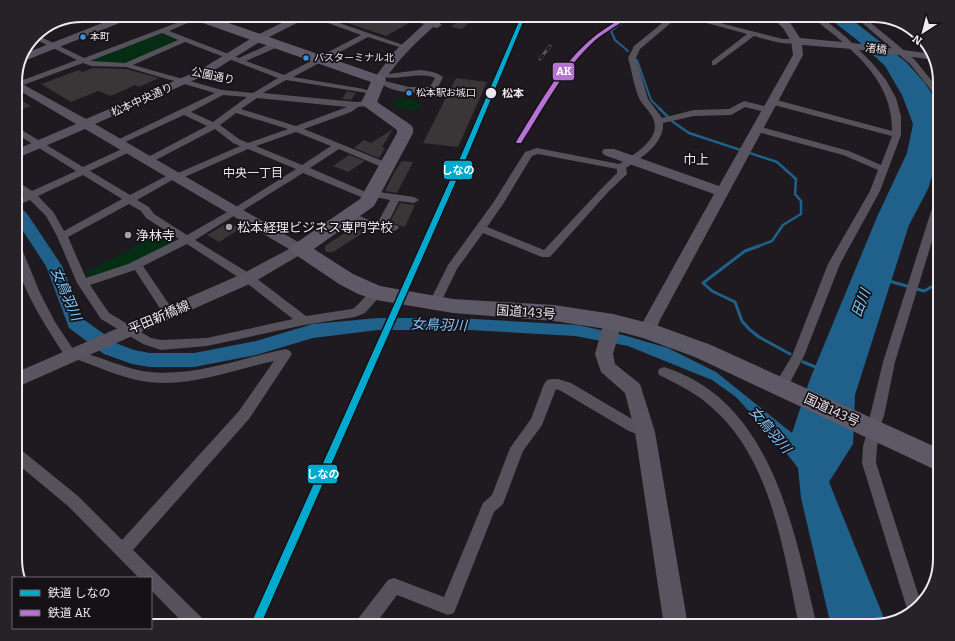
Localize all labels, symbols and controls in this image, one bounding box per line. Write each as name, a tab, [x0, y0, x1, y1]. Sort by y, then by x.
north arrow	[903, 12, 943, 52]
place label: 本町	[90, 31, 110, 43]
marker: 本町	[78, 32, 88, 42]
text: N	[910, 32, 925, 47]
street label: 渚橋	[864, 41, 888, 57]
place label: バスターミナル北	[314, 52, 394, 64]
marker: バスターミナル北	[301, 53, 311, 63]
line badge: AK	[552, 62, 575, 81]
street label: 公園通り	[190, 65, 236, 87]
text: AK	[556, 65, 572, 78]
street label: 松本中央通り	[109, 81, 175, 119]
marker: 松本	[484, 86, 498, 100]
place label: 松本駅お城口	[416, 87, 476, 99]
place label: 松本	[502, 87, 524, 100]
marker: 松本駅お城口	[404, 88, 414, 98]
district label: 巾上	[683, 152, 709, 167]
line badge: しなの	[443, 160, 473, 180]
text: しなの	[442, 164, 475, 177]
district label: 中央一丁目	[223, 166, 283, 180]
place label: 松本経理ビジネス専門学校	[237, 220, 393, 235]
marker: 松本経理ビジネス専門学校	[224, 222, 234, 232]
place label: 浄林寺	[136, 228, 175, 243]
marker: 浄林寺	[123, 230, 133, 240]
water label: 女鳥羽川	[47, 265, 86, 325]
water label: 田川	[848, 285, 875, 319]
street label: 平田新橋線	[126, 297, 192, 337]
street label: 国道143号	[496, 302, 556, 322]
water label: 女鳥羽川	[411, 316, 469, 335]
street label: 国道143号	[802, 391, 862, 429]
water label: 女鳥羽川	[745, 403, 796, 458]
line badge: しなの	[307, 464, 338, 484]
text: しなの	[307, 468, 340, 481]
legend	[12, 577, 152, 629]
text: 鉄道 しなの	[48, 586, 110, 600]
text: 鉄道 AK	[48, 606, 92, 620]

